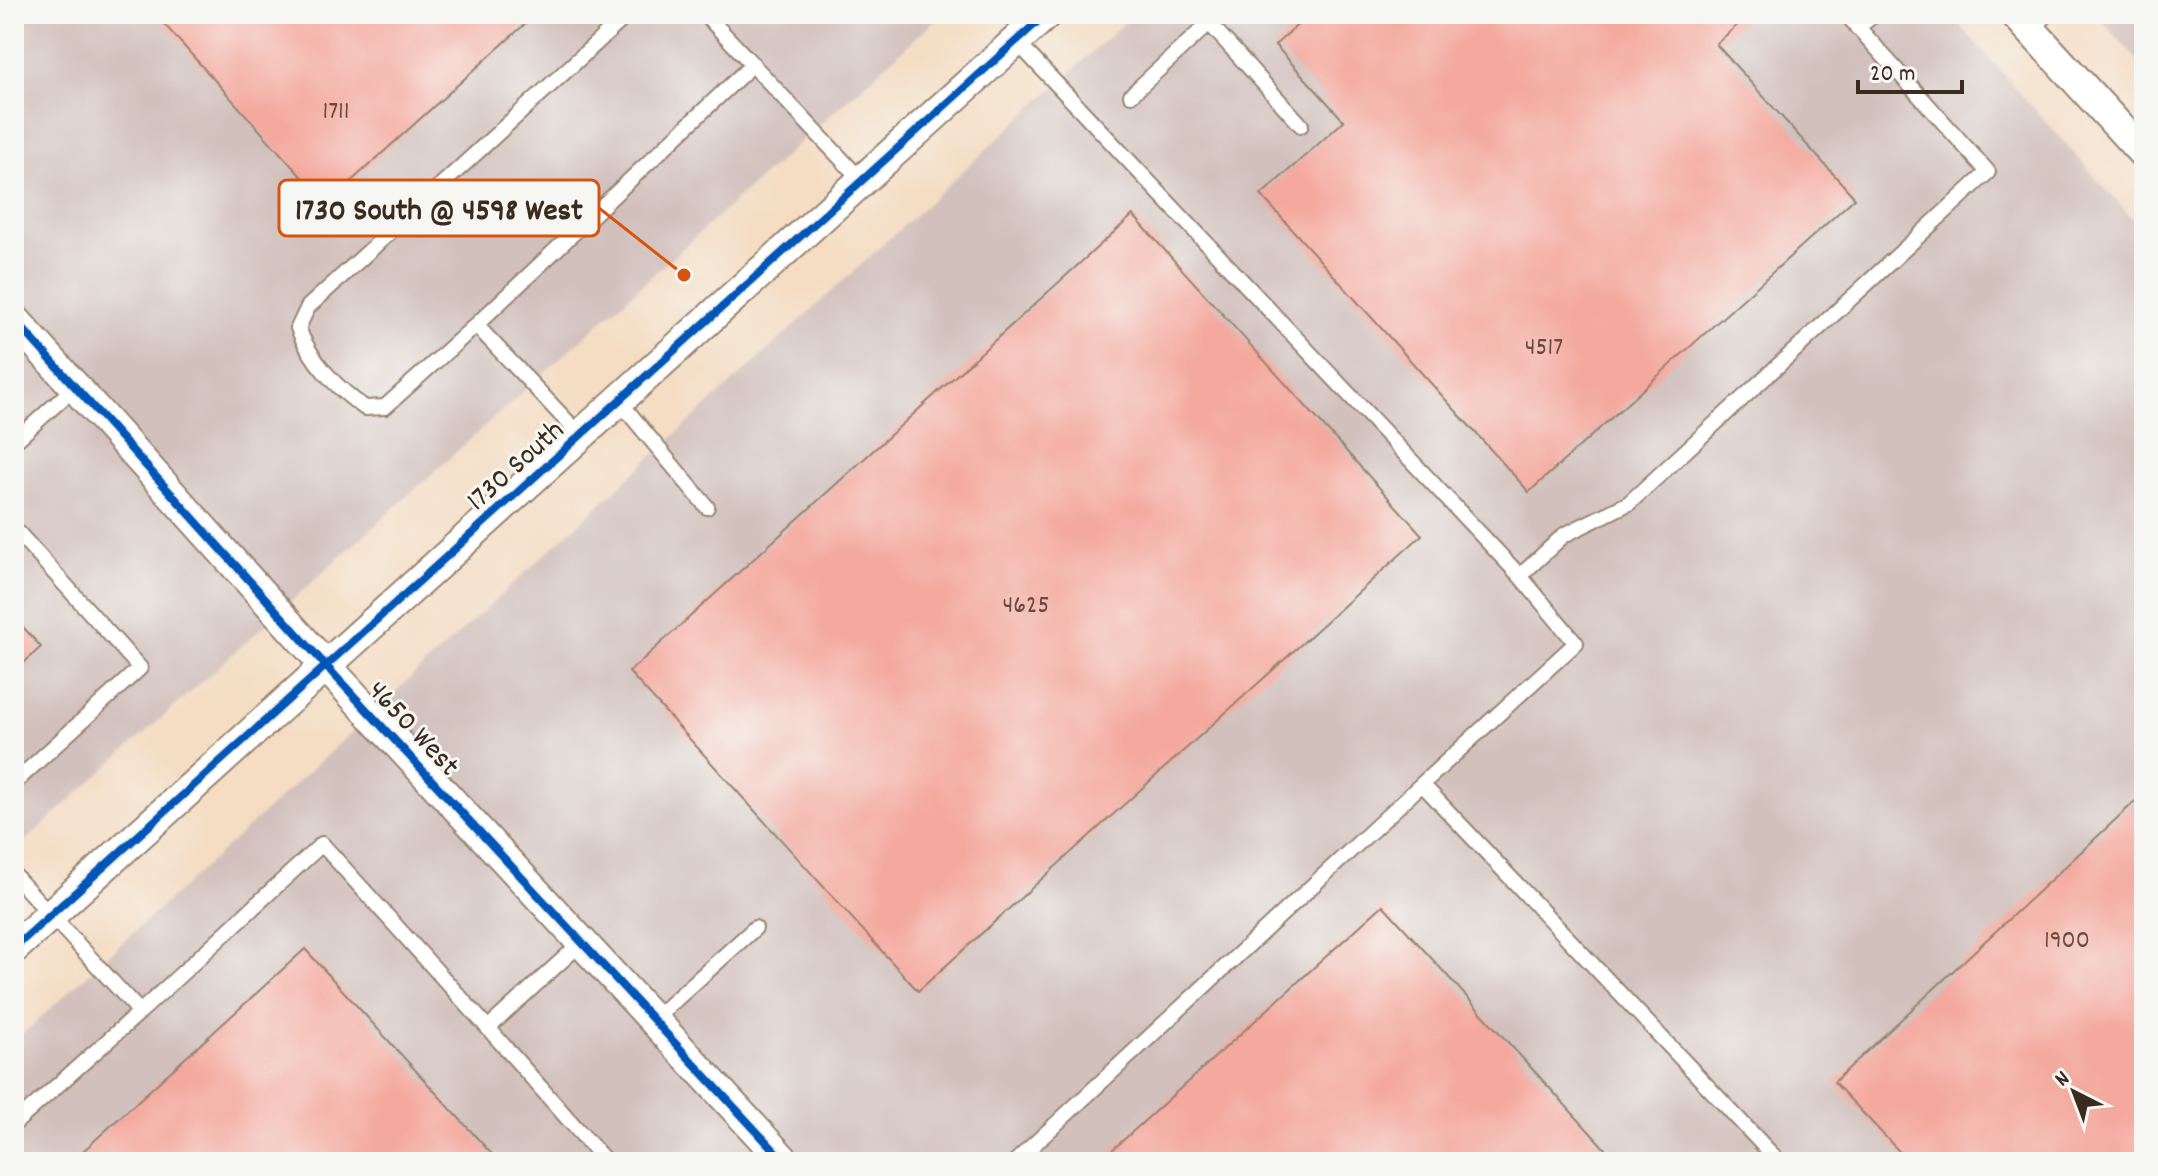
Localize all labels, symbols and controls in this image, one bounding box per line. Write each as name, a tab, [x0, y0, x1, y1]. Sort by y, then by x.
scale bar	[1858, 44, 1962, 94]
text: 20 m	[1870, 58, 1916, 92]
house number: 1711	[322, 94, 350, 131]
callout: 1730 South @ 4598 West	[279, 180, 599, 236]
text: 1730 South @ 4598 West	[295, 190, 583, 236]
house number: 4517	[1525, 330, 1563, 367]
street label: 1730 South	[458, 412, 576, 523]
house number: 4625	[1003, 588, 1049, 625]
street label: 4650 West	[356, 672, 468, 788]
house number: 1900	[2044, 923, 2090, 960]
north arrow	[2034, 1052, 2114, 1132]
text: N	[2049, 1064, 2077, 1095]

